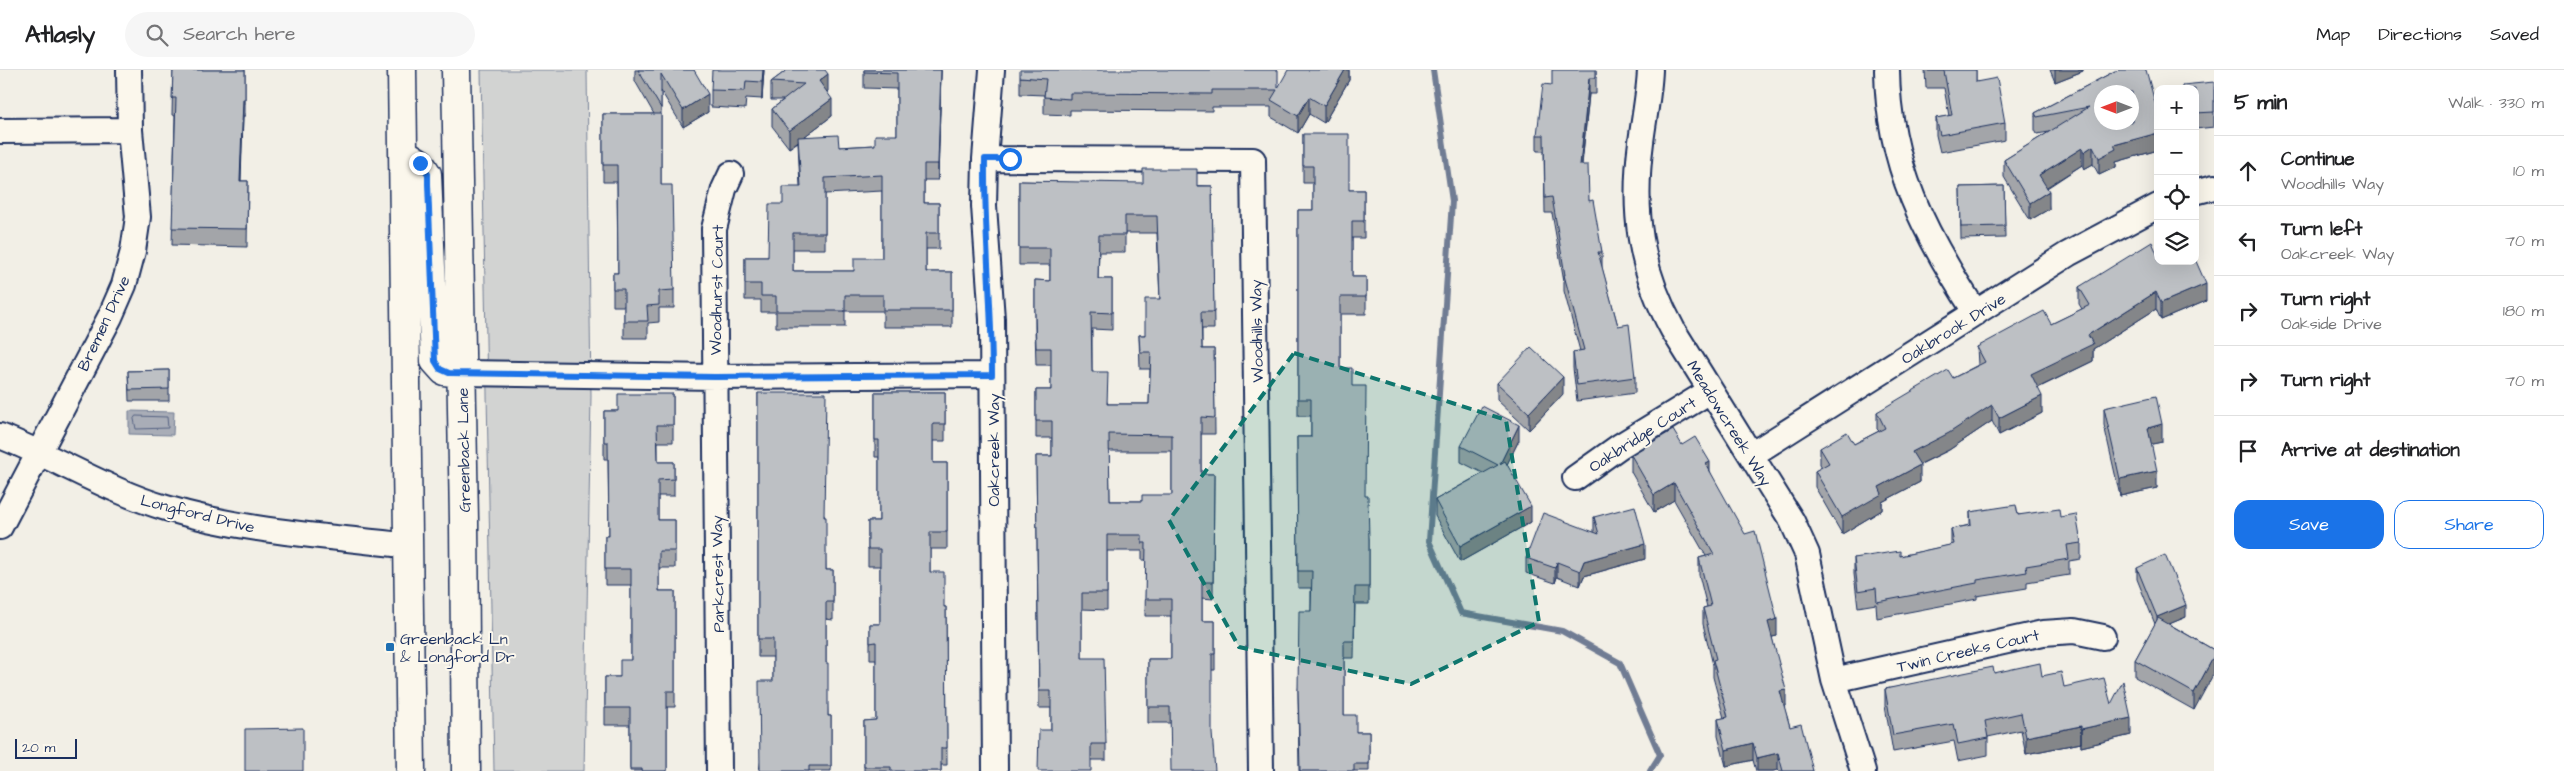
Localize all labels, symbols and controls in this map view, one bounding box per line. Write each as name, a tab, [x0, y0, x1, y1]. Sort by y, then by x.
search box	[125, 12, 475, 57]
text: Atlasly	[25, 18, 95, 52]
icon: search	[143, 21, 171, 49]
text: Search here	[183, 21, 295, 48]
text: Map	[2316, 22, 2350, 47]
text: Directions	[2378, 22, 2462, 47]
text: Saved	[2490, 22, 2539, 47]
north arrow	[2094, 85, 2139, 130]
map controls	[2154, 85, 2199, 265]
button: +	[2154, 85, 2199, 130]
text: 5 min	[2234, 88, 2287, 117]
text: Walk · 330 m	[2448, 92, 2544, 114]
button: −	[2154, 130, 2199, 175]
text: Continue	[2281, 146, 2355, 173]
route start	[999, 148, 1022, 171]
route end	[409, 152, 432, 175]
icon: ahead	[2234, 157, 2262, 185]
text: 10 m	[2513, 160, 2544, 182]
text: Woodhills Way	[2281, 173, 2384, 195]
button: locate	[2154, 175, 2199, 220]
text: Turn left	[2281, 216, 2362, 243]
button: layers	[2154, 220, 2199, 265]
street label: Woodhurst Court	[705, 224, 729, 356]
icon: left	[2234, 227, 2262, 255]
text: 70 m	[2505, 230, 2544, 252]
text: Oakcreek Way	[2281, 243, 2394, 265]
street label: Bremen Drive	[72, 272, 136, 375]
street label: Woodhills Way	[1245, 279, 1270, 383]
text: Turn right	[2281, 286, 2370, 313]
street label: Oakbrook Drive	[1897, 288, 2010, 370]
icon: right	[2234, 297, 2262, 325]
text: 180 m	[2503, 300, 2544, 322]
text: Oakside Drive	[2281, 313, 2382, 335]
street label: Meadowcreek Way	[1681, 356, 1777, 491]
icon: right	[2234, 367, 2262, 395]
text: Turn right	[2281, 367, 2370, 394]
text: 70 m	[2505, 370, 2544, 392]
street label: Greenback Lane	[452, 387, 476, 512]
street label: Oakbridge Court	[1584, 392, 1702, 479]
street label: Oakcreek Way	[983, 393, 1006, 507]
icon: arrive	[2234, 437, 2262, 465]
text: Arrive at destination	[2281, 437, 2460, 464]
street label: Longford Drive	[138, 489, 257, 540]
button: Save	[2234, 500, 2384, 549]
button: Share	[2394, 500, 2544, 549]
street label: Parkcrest Way	[706, 515, 731, 633]
street label: Twin Creeks Court	[1895, 624, 2042, 678]
place label: Greenback Ln & Longford Dr	[400, 628, 515, 669]
marker: Greenback Ln & Longford Dr	[384, 641, 396, 653]
scale bar	[15, 736, 78, 759]
text: 20 m	[22, 738, 55, 758]

